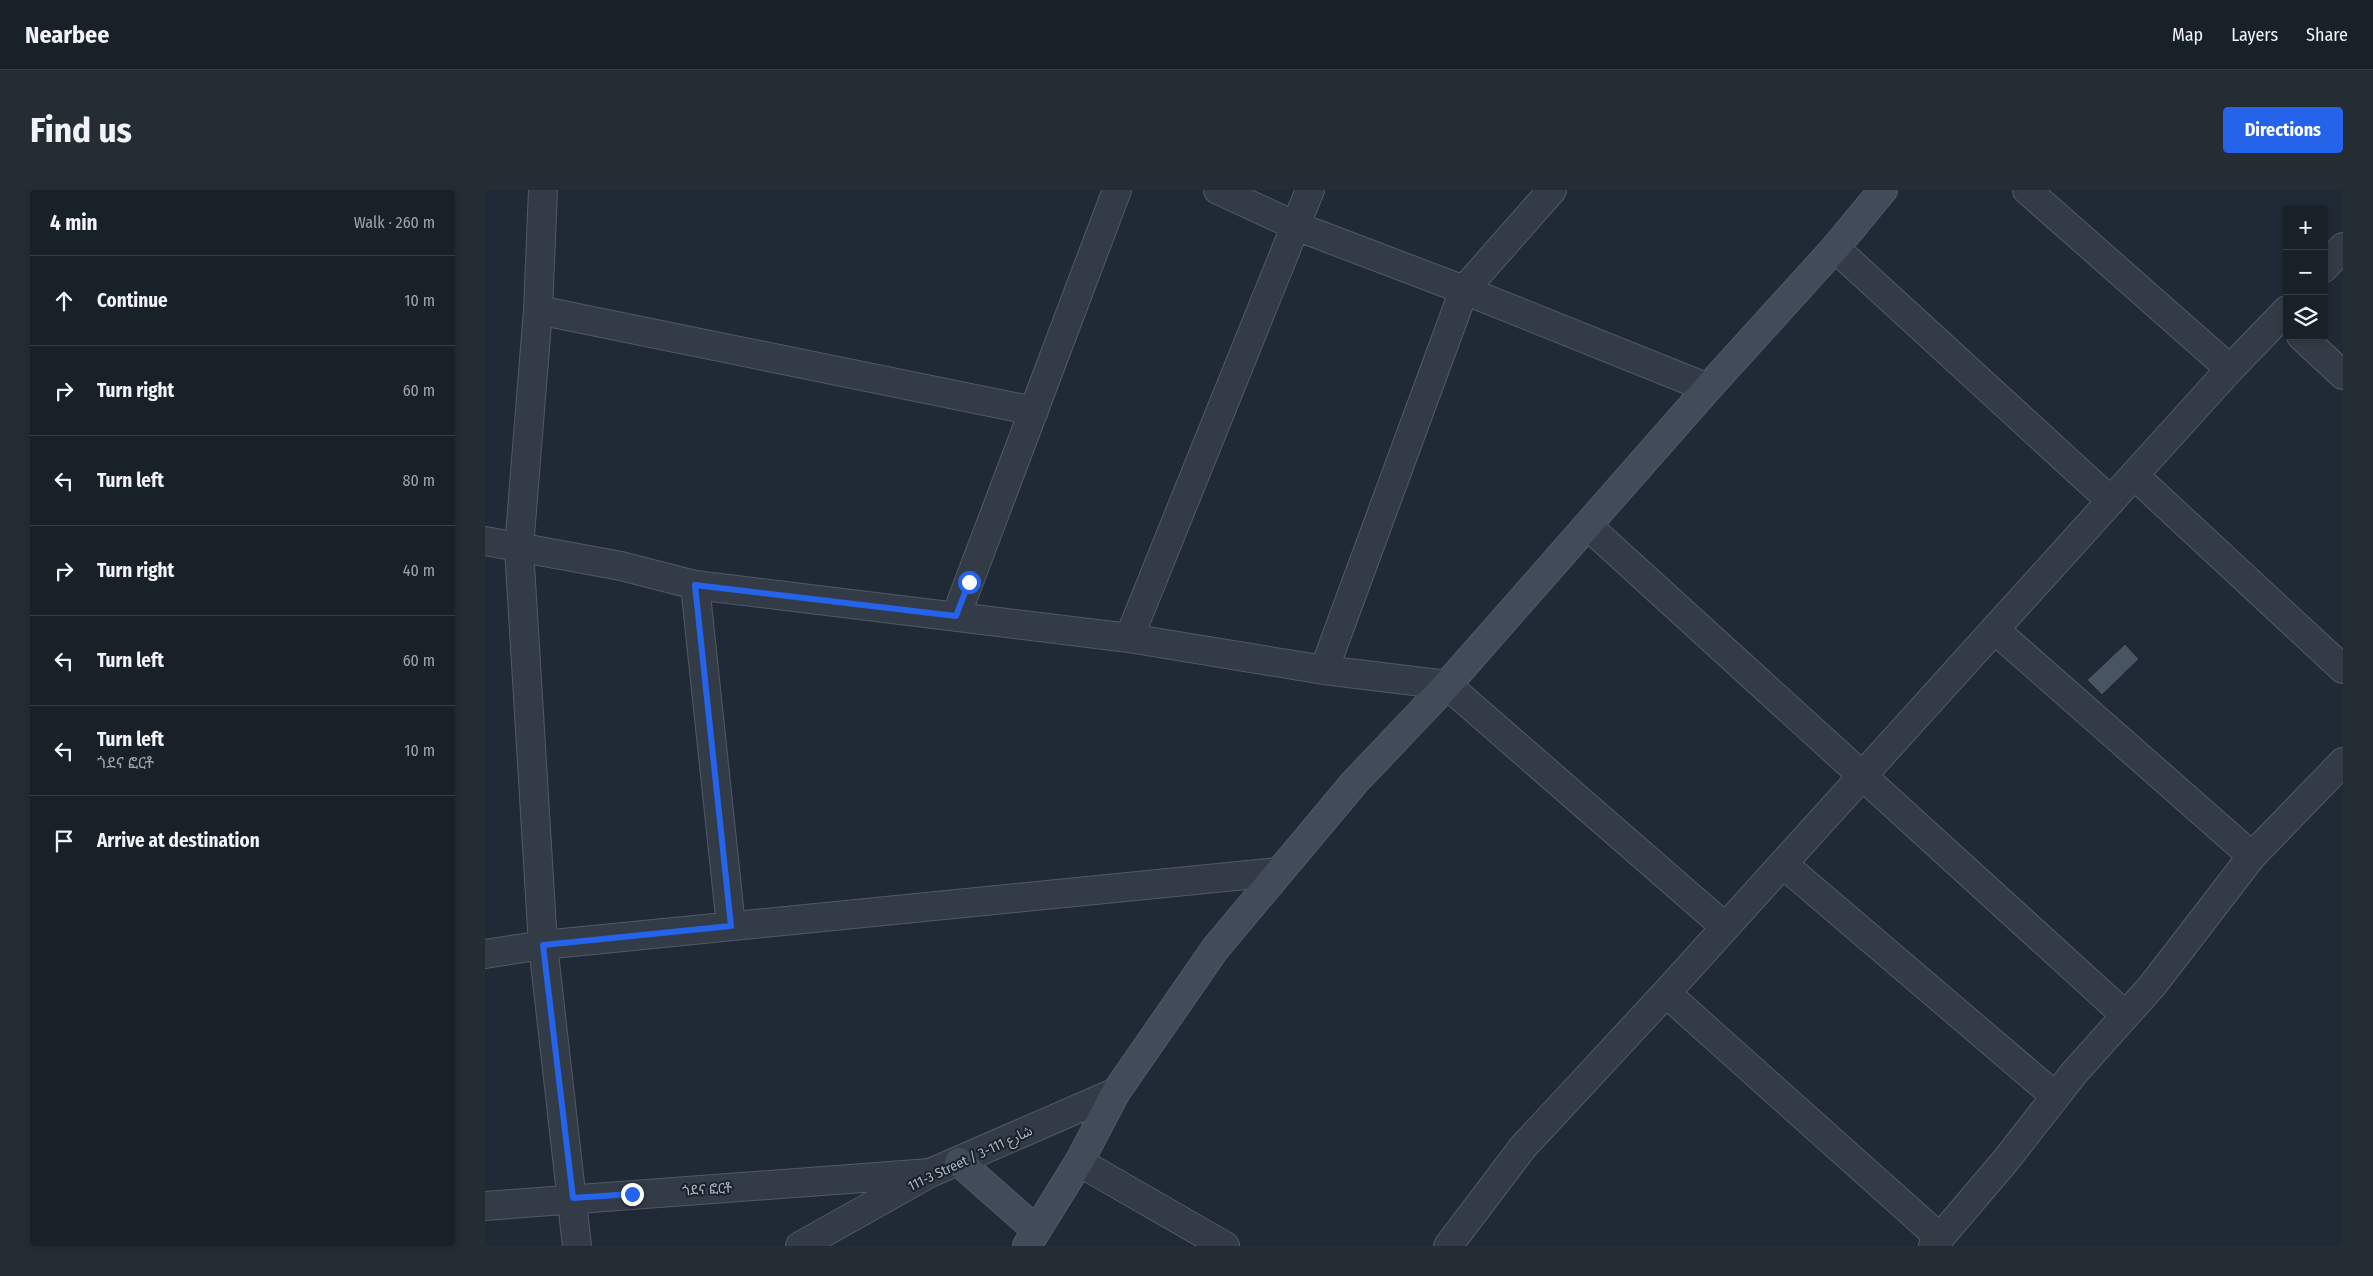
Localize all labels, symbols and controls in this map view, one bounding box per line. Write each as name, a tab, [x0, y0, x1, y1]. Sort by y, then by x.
text: Nearbee	[25, 21, 109, 49]
text: Map	[2172, 24, 2203, 46]
text: Layers	[2231, 24, 2278, 46]
text: Share	[2306, 24, 2348, 46]
button: Directions	[2223, 107, 2343, 153]
text: Find us	[30, 109, 132, 151]
map controls	[2283, 205, 2328, 340]
button: +	[2283, 205, 2328, 250]
text: 4 min	[50, 210, 98, 236]
text: Walk · 260 m	[354, 213, 435, 232]
button: −	[2283, 250, 2328, 295]
icon: ahead	[50, 287, 78, 315]
text: Continue	[97, 289, 168, 312]
text: 10 m	[404, 291, 435, 310]
button: layers	[2283, 295, 2328, 340]
icon: right	[50, 377, 78, 405]
text: Turn right	[97, 379, 174, 402]
text: 60 m	[403, 381, 435, 400]
icon: left	[50, 467, 78, 495]
text: Turn left	[97, 469, 164, 492]
text: 80 m	[403, 471, 435, 490]
icon: right	[50, 557, 78, 585]
text: Turn right	[97, 559, 174, 582]
text: 40 m	[403, 561, 435, 580]
route start	[958, 571, 981, 594]
icon: left	[50, 647, 78, 675]
text: Turn left	[97, 649, 164, 672]
text: 60 m	[403, 651, 435, 670]
text: Turn left	[97, 728, 164, 751]
icon: left	[50, 737, 78, 765]
text: 10 m	[404, 741, 435, 760]
text: ጎደና ፎርቶ	[97, 753, 154, 772]
icon: arrive	[50, 827, 78, 855]
text: Arrive at destination	[97, 829, 260, 852]
street label: 111-3 Street / شارع 111-3	[905, 1122, 1036, 1197]
street label: ጎደና ፎርቶ	[681, 1179, 733, 1200]
route end	[621, 1183, 644, 1206]

